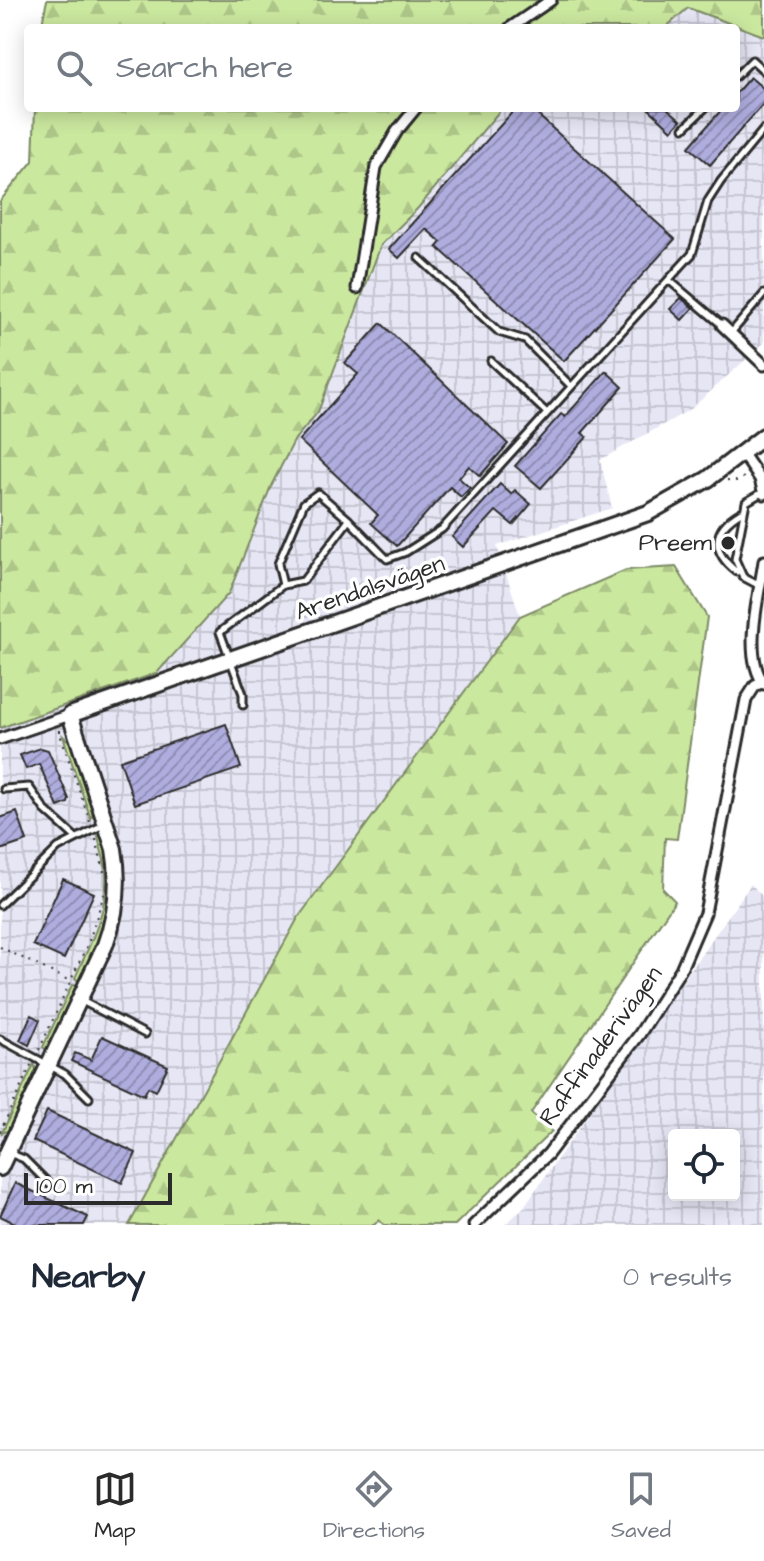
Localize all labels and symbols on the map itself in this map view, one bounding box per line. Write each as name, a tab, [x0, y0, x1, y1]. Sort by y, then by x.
place label: Preem	[639, 526, 712, 560]
marker: Preem	[719, 534, 737, 552]
street label: Arendalsvägen	[291, 547, 450, 630]
street label: Raffinaderivägen	[531, 959, 671, 1133]
scale bar	[24, 1169, 172, 1205]

